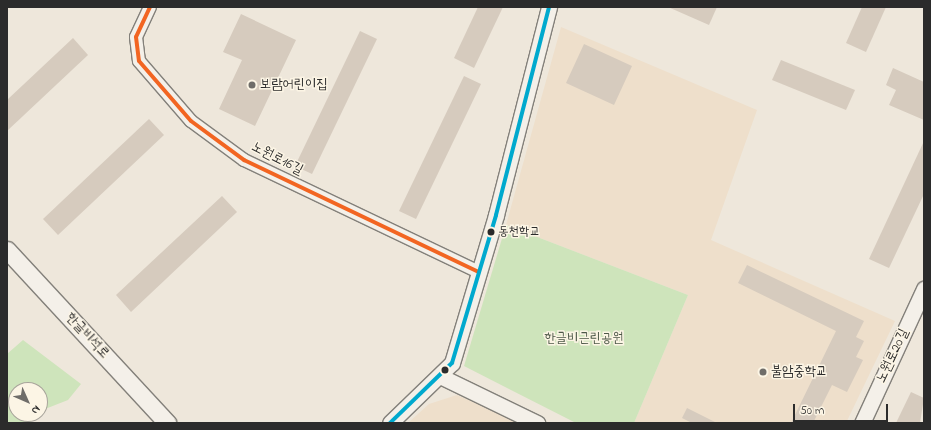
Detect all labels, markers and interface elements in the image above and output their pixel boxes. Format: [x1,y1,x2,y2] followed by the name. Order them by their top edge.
[260,77,328,93] place label: 보람어린이집
[247,80,257,90] marker: 보람어린이집
[248,139,306,179] street label: 노원로16길
[498,224,540,240] place label: 동천학교
[486,227,496,237] marker: 동천학교
[62,310,112,362] street label: 한글비석로
[873,326,913,386] street label: 노원로20길
[545,331,623,347] park label: 한글비근린공원
[771,364,827,380] place label: 불암중학교
[440,365,450,375] unlabelled marker
[758,367,768,377] marker: 불암중학교
[8,382,48,422] north arrow
[795,396,890,422] scale bar
[27,401,44,418] text: N
[800,402,824,420] text: 50 m

